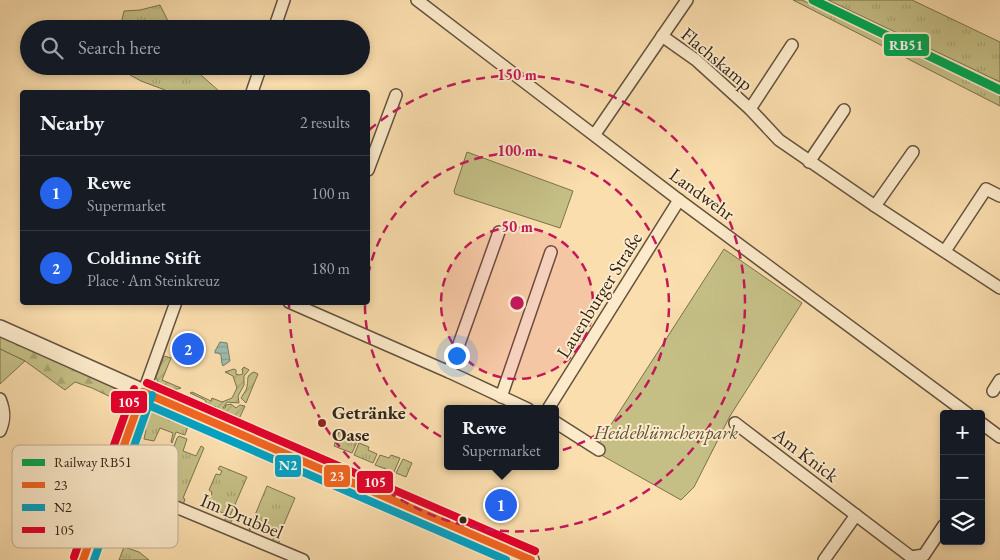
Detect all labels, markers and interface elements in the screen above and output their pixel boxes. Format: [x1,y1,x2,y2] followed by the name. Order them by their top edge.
[20,20,370,75] search box
[676,22,758,97] street label: Flachskamp
[883,33,930,57] line badge: RB51
[38,34,66,62] icon: search
[78,35,160,60] text: Search here
[889,36,923,54] text: RB51
[497,65,537,84] text: 150 m
[40,109,104,136] text: Nearby
[300,112,350,133] text: 2 results
[497,141,537,160] text: 100 m
[665,162,740,226] street label: Landwehr
[87,170,131,195] text: Rewe
[52,183,60,204] text: 1
[311,183,350,204] text: 100 m
[87,195,166,216] text: Supermarket
[501,217,533,236] text: 50 m
[550,227,648,363] street label: Lauenburger Straße
[87,245,201,270] text: Coldinne Stift
[52,258,60,279] text: 2
[311,258,350,279] text: 180 m
[87,270,219,291] text: Place · Am Steinkreuz
[508,294,526,312] centre of rings
[172,330,204,368] pin: 2
[444,343,470,369] your location
[110,390,148,414] line badge: 105
[118,393,140,411] text: 105
[332,400,406,447] place label: Getränke Oase
[444,405,559,470] popup
[940,410,985,545] map controls
[940,410,985,455] button: +
[462,415,506,440] text: Rewe
[316,417,328,429] marker: Getränke Oase
[593,420,738,445] park label: Heideblümchenpark
[767,422,845,489] street label: Am Knick
[462,440,541,461] text: Supermarket
[12,445,178,548] legend
[54,453,132,471] text: Railway RB51
[274,454,302,478] line badge: N2
[940,455,985,500] button: −
[279,456,298,474] text: N2
[323,464,351,488] line badge: 23
[330,467,344,485] text: 23
[356,470,394,494] line badge: 105
[364,473,386,491] text: 105
[54,476,68,494] text: 23
[485,486,517,524] pin: 1
[197,487,287,545] street label: Im Drubbel
[54,498,72,516] text: N2
[940,500,985,545] button: layers
[458,515,468,525] unlabelled marker
[54,521,74,539] text: 105

